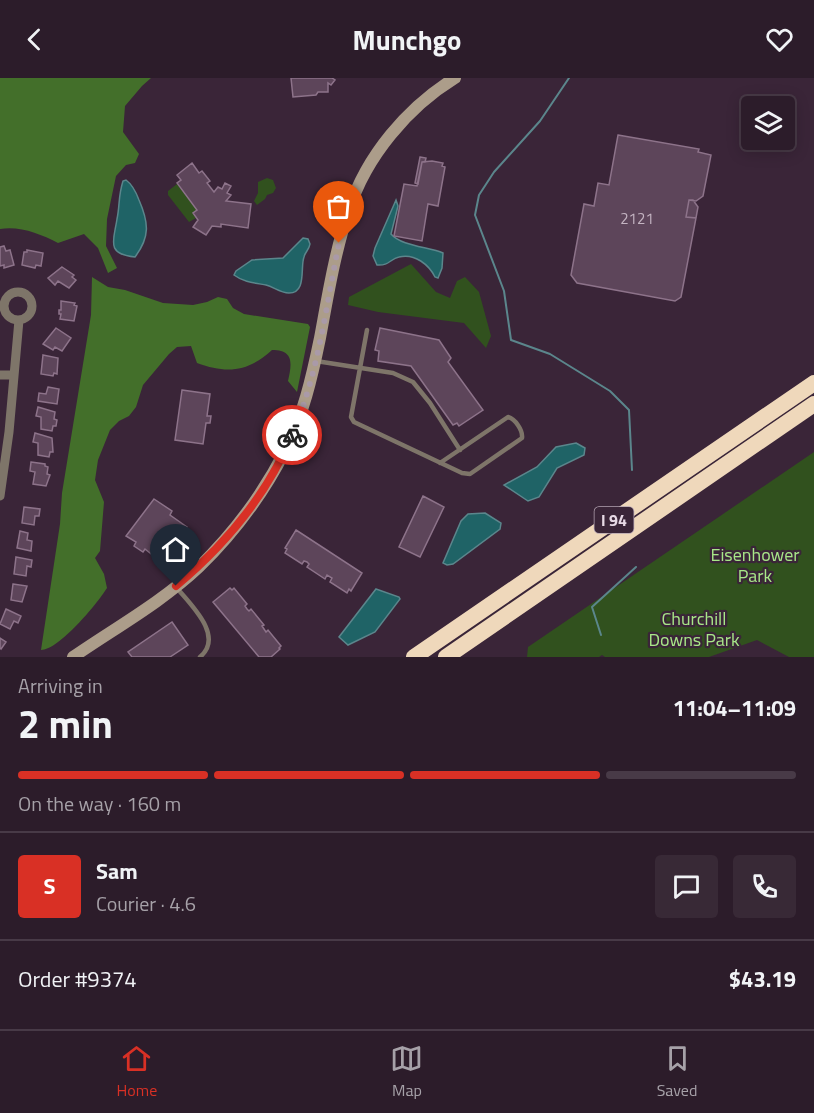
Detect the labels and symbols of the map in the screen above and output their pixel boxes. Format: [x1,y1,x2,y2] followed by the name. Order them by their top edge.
[313,181,364,243] pin
[620,207,654,230] house number: 2121
[262,405,322,465] courier
[594,507,634,533] road number: I 94
[150,524,201,586] pin
[710,541,800,589] park label: Eisenhower Park
[648,605,740,653] park label: Churchill Downs Park

